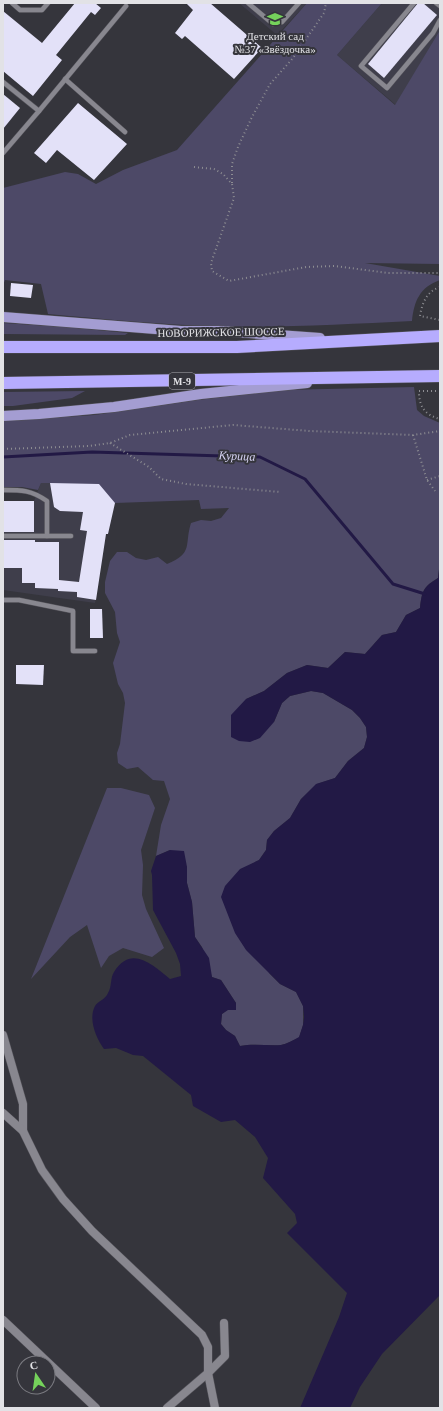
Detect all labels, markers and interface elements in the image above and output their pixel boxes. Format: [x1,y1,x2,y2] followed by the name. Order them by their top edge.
[266,10,284,28] school or university icon: Детский сад №37 «Звёздочка»
[234,30,316,55] place label: Детский сад №37 «Звёздочка»
[157,325,285,339] street label: НОВОРИЖСКОЕ ШОССЕ
[169,373,195,389] road number: М-9
[217,448,256,464] water label: Курица
[16,1355,56,1395] north arrow
[29,1359,39,1372] text: С

